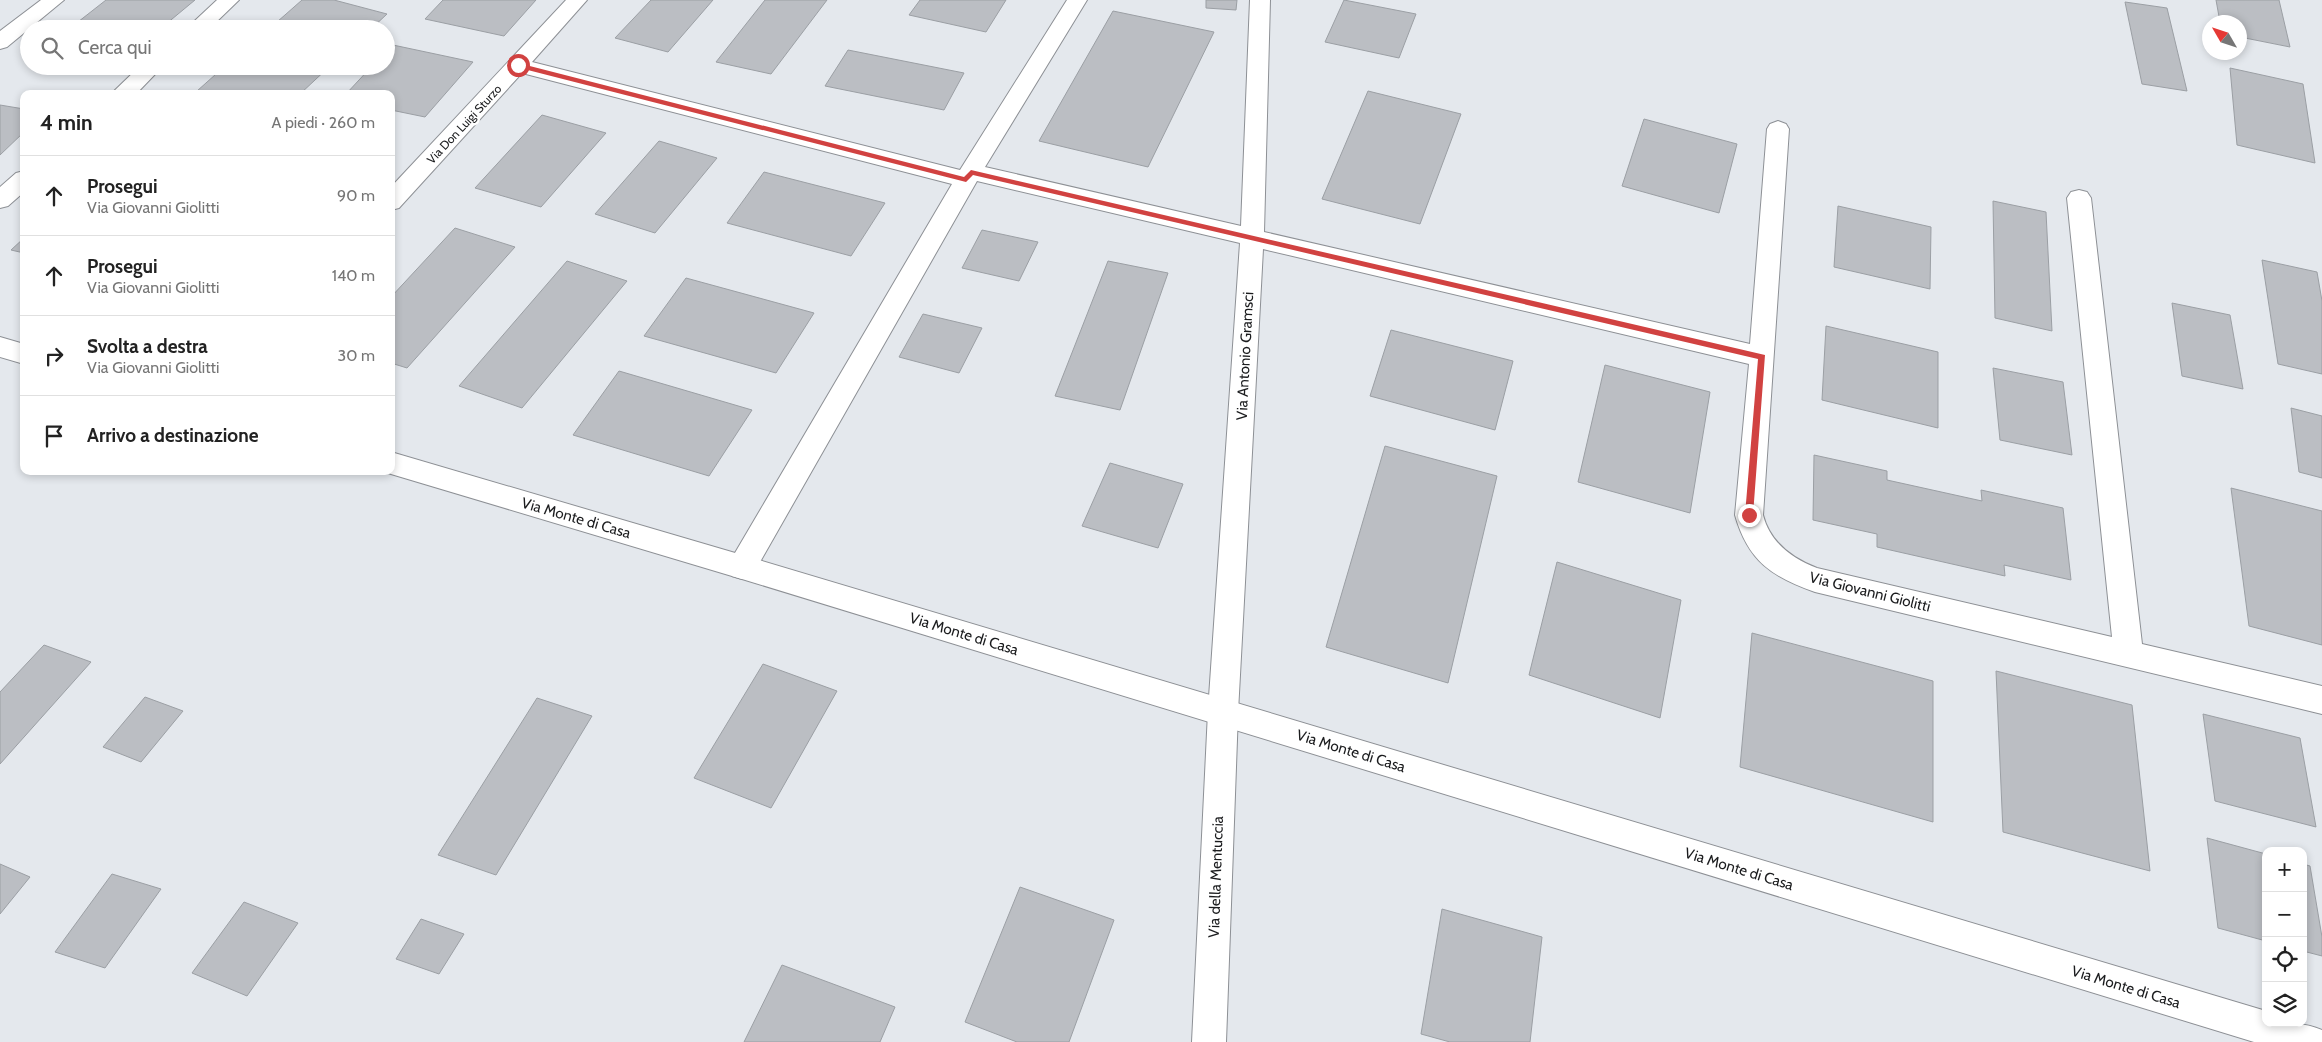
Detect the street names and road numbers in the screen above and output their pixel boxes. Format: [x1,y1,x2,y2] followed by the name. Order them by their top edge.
[423,81,505,167] street label: Via Don Luigi Sturzo
[1233,291,1257,421] street label: Via Antonio Gramsci
[519,494,633,542] street label: Via Monte di Casa
[1808,568,1932,616] street label: Via Giovanni Giolitti
[907,609,1021,659] street label: Via Monte di Casa
[1294,726,1408,776] street label: Via Monte di Casa
[1205,815,1227,938] street label: Via della Mentuccia
[1682,844,1796,894] street label: Via Monte di Casa
[2069,962,2183,1012] street label: Via Monte di Casa

